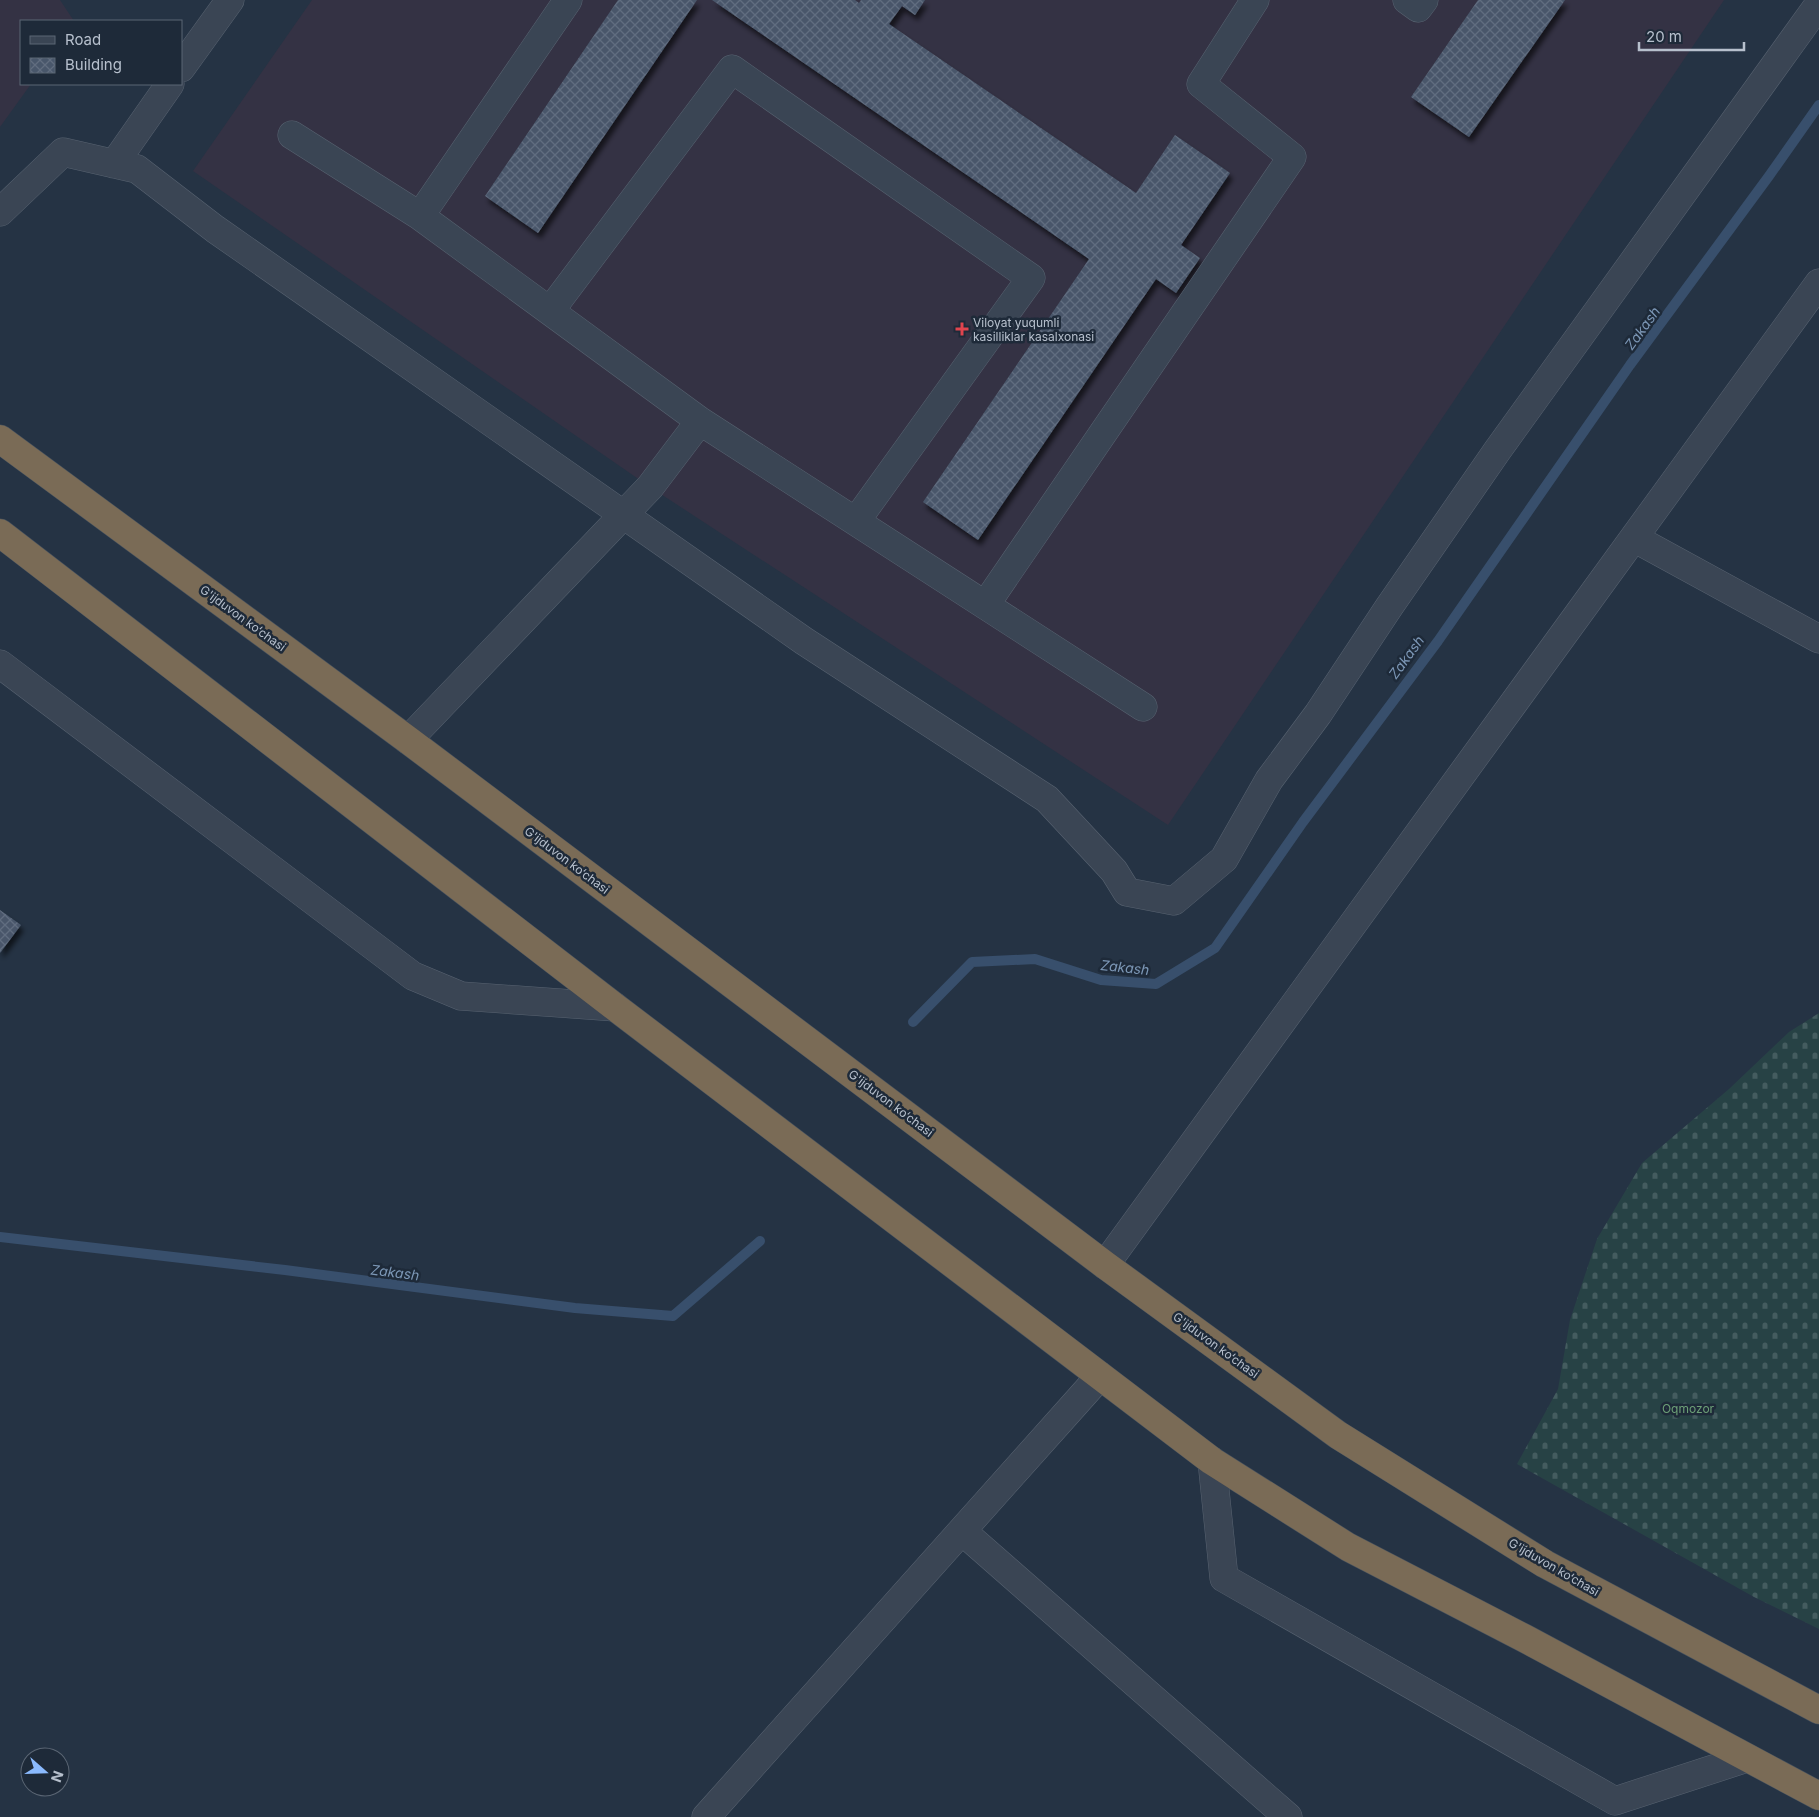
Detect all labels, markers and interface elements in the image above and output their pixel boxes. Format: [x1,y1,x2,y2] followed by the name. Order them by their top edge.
[20,20,182,85] legend
[1639,20,1744,52] scale bar
[1646,27,1682,46] text: 20 m
[65,30,101,49] text: Road
[65,55,122,74] text: Building
[1621,303,1663,353] water label: Zakash
[973,315,1094,344] place label: Viloyat yuqumli kasilliklar kasalxonasi
[955,322,969,336] marker: Viloyat yuqumli kasilliklar kasalxonasi
[197,582,289,654] street label: G'ijduvon ko‘chasi
[1385,632,1427,682] water label: Zakash
[522,823,612,897] street label: G'ijduvon ko‘chasi
[1100,956,1150,978] water label: Zakash
[846,1066,936,1140] street label: G'ijduvon ko‘chasi
[370,1261,420,1283] water label: Zakash
[1170,1309,1262,1381] street label: G'ijduvon ko‘chasi
[1662,1401,1715,1416] park label: Oqmozor
[1506,1535,1602,1599] street label: G'ijduvon ko‘chasi
[20,1747,70,1797] north arrow
[48,1769,67,1785] text: N

